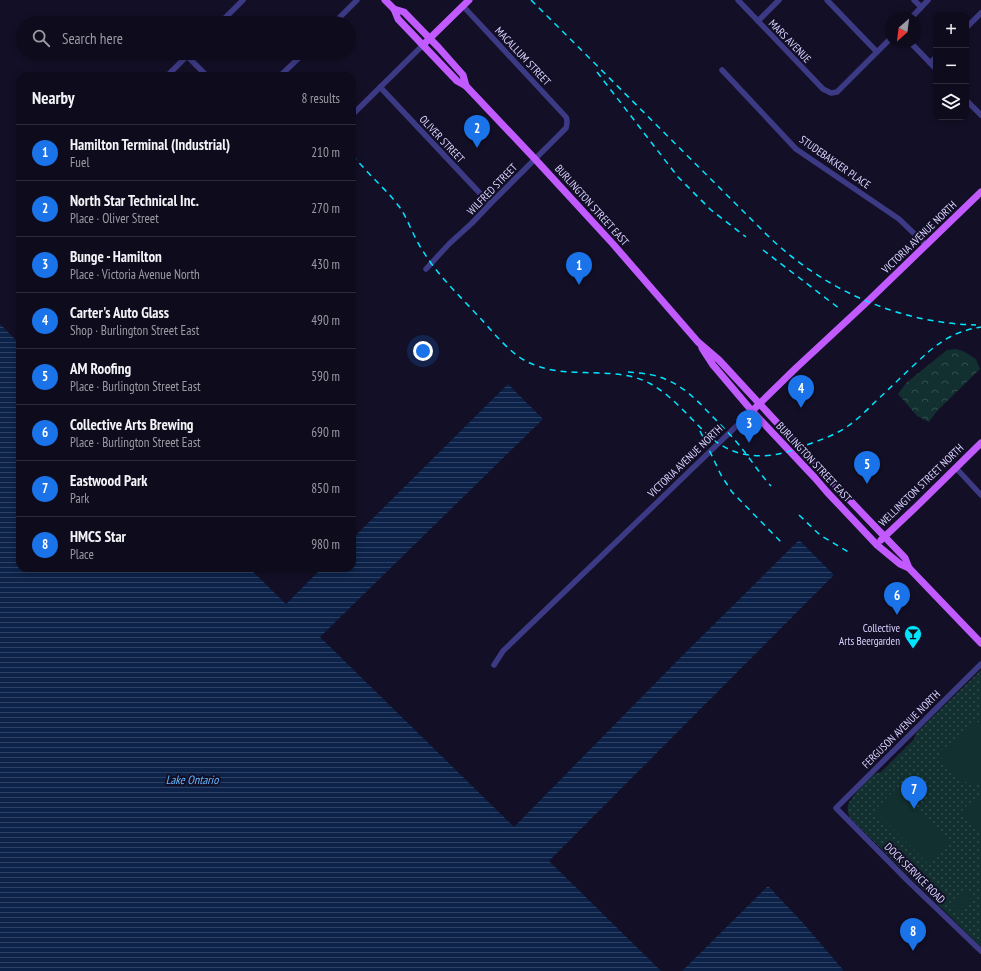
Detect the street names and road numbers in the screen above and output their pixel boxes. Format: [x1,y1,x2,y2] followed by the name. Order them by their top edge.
[766,16,814,66] street label: MARS AVENUE
[492,24,554,88] street label: MACALLUM STREET
[416,112,468,166] street label: OLIVER STREET
[797,132,874,192] street label: STUDEBAKKER PLACE
[464,160,520,218] street label: WILFRED STREET
[552,162,632,248] street label: BURLINGTON STREET EAST
[878,198,959,277] street label: VICTORIA AVENUE NORTH
[773,419,855,505] street label: BURLINGTON STREET EAST
[644,422,725,501] street label: VICTORIA AVENUE NORTH
[876,441,966,529] street label: WELLINGTON STREET NORTH
[859,687,943,771] street label: FERGUSON AVENUE NORTH
[882,840,948,906] street label: DOCK SERVICE ROAD

